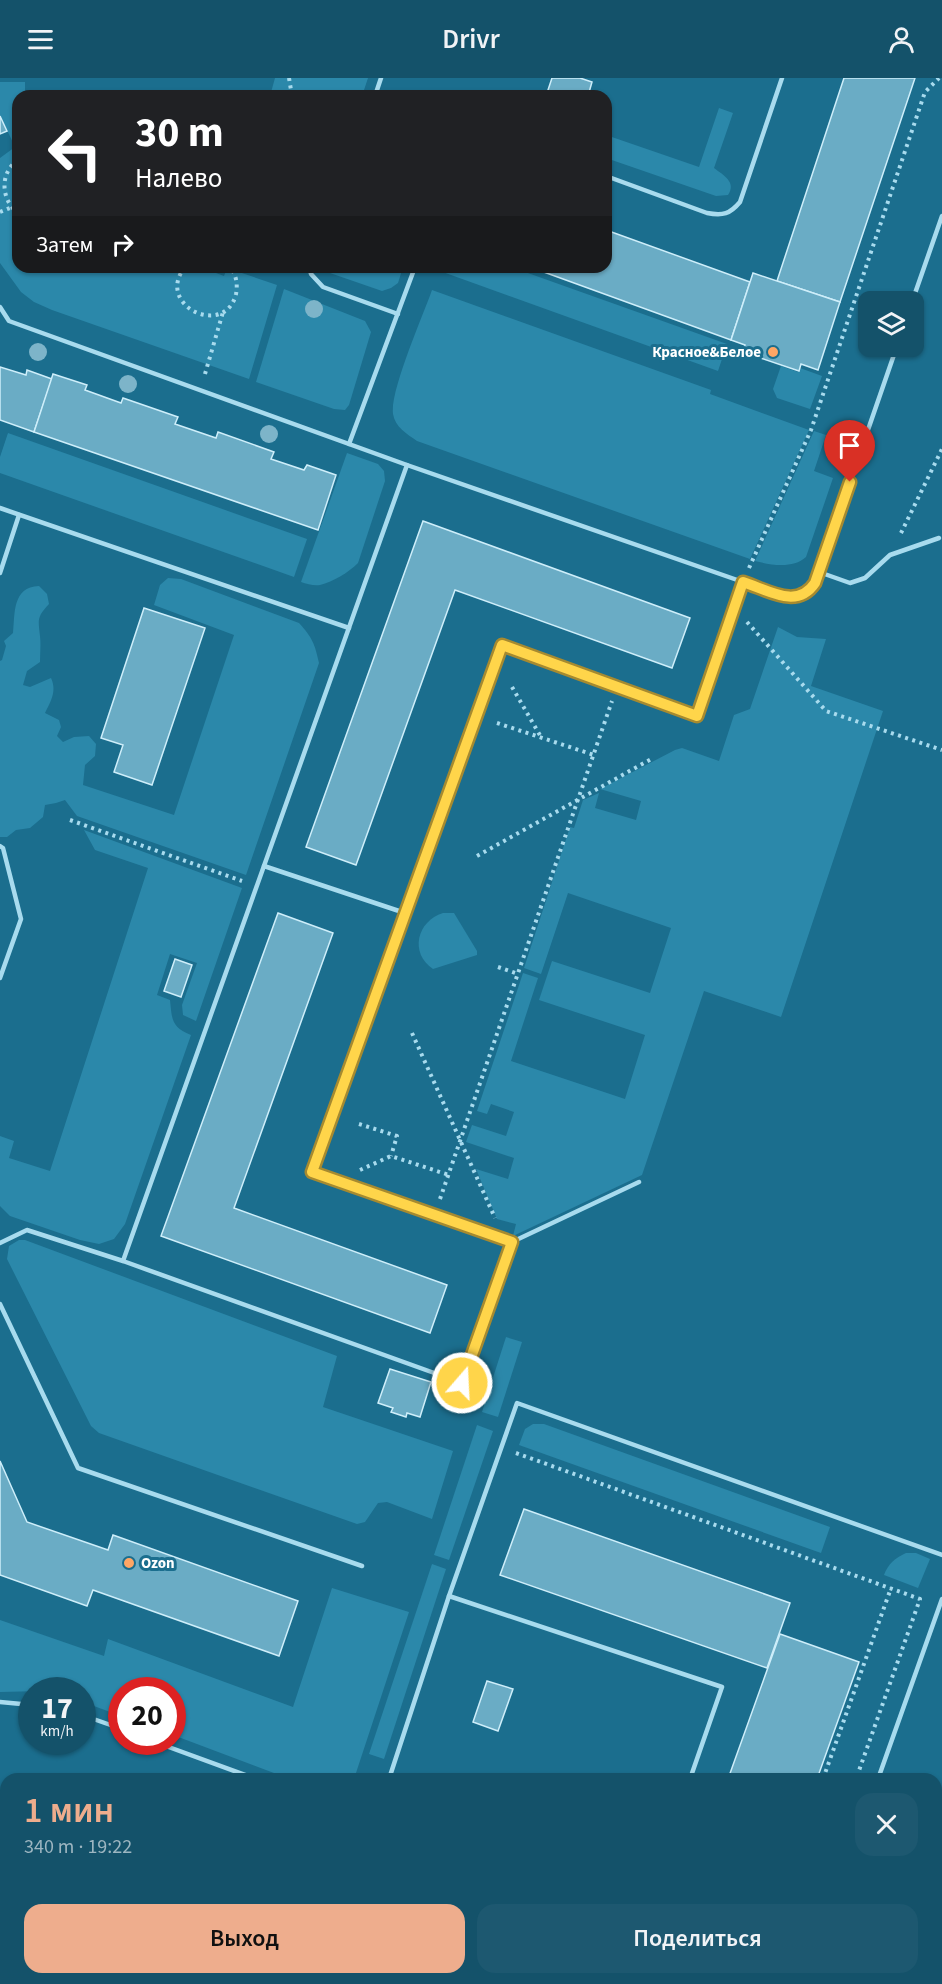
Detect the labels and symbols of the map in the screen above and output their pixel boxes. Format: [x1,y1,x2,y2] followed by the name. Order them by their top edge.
[652,342,761,363] place label: Красное&Белое
[766,345,780,359] marker: Красное&Белое
[824,420,875,482] pin
[430,1351,494,1415] position arrow
[141,1553,175,1574] place label: Ozon
[122,1556,136,1570] marker: Ozon
[108,1677,186,1755] speed limit sign: 20

